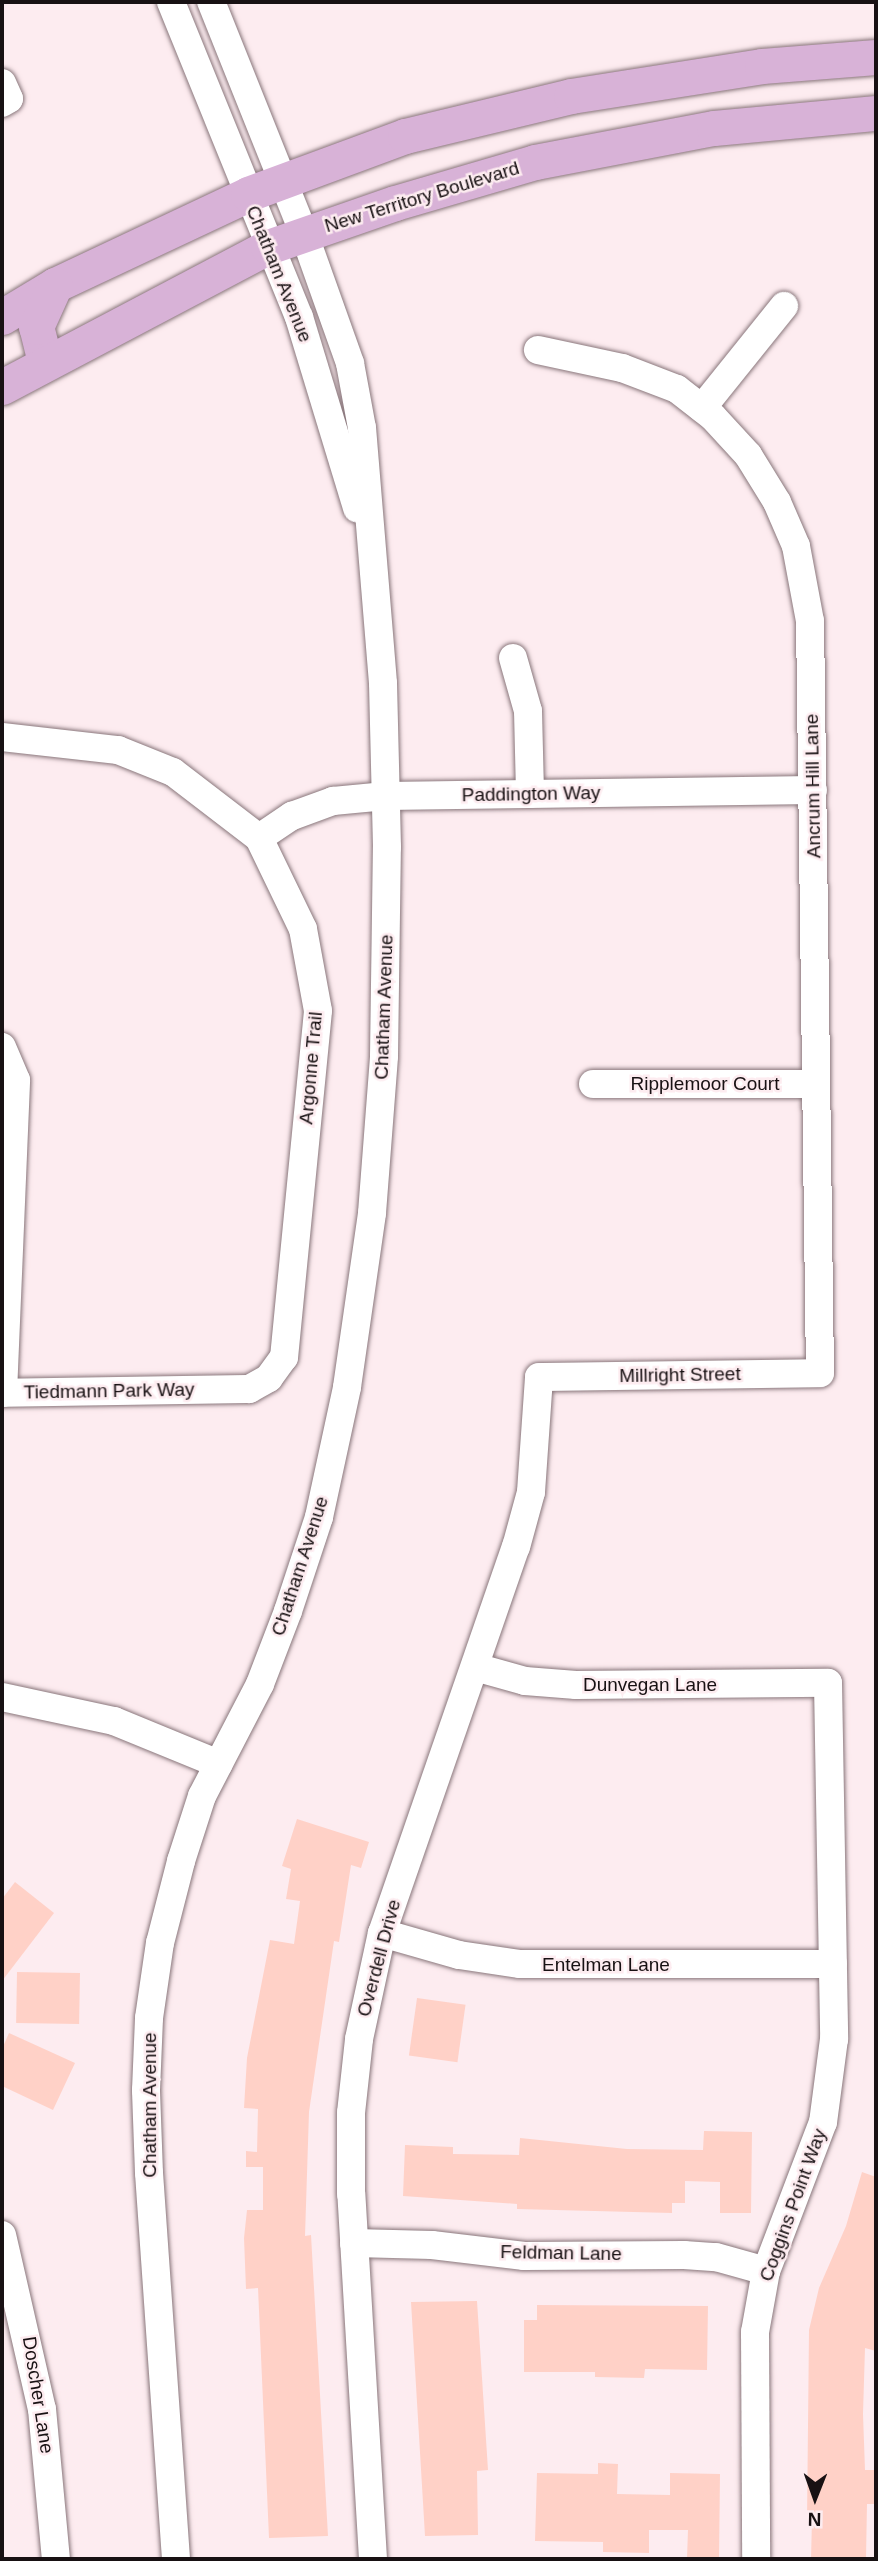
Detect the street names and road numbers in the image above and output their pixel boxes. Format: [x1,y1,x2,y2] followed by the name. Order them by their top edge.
[322,156,522,238] street label: New Territory Boulevard
[241,202,317,346] street label: Chatham Avenue
[800,713,826,859] street label: Ancrum Hill Lane
[461,781,601,807] street label: Paddington Way
[370,933,398,1081] street label: Chatham Avenue
[295,1011,327,1125] street label: Argonne Trail
[631,1073,779,1095] street label: Ripplemoor Court
[619,1363,741,1387] street label: Millright Street
[23,1378,195,1404] street label: Tiedmann Park Way
[267,1493,333,1639] street label: Chatham Avenue
[583,1674,717,1696] street label: Dunvegan Lane
[352,1897,406,2019] street label: Overdell Drive
[542,1954,670,1976] street label: Entelman Lane
[139,2032,161,2178] street label: Chatham Avenue
[755,2126,831,2284] street label: Coggins Point Way
[500,2241,622,2265] street label: Feldman Lane
[17,2335,59,2455] street label: Doscher Lane

